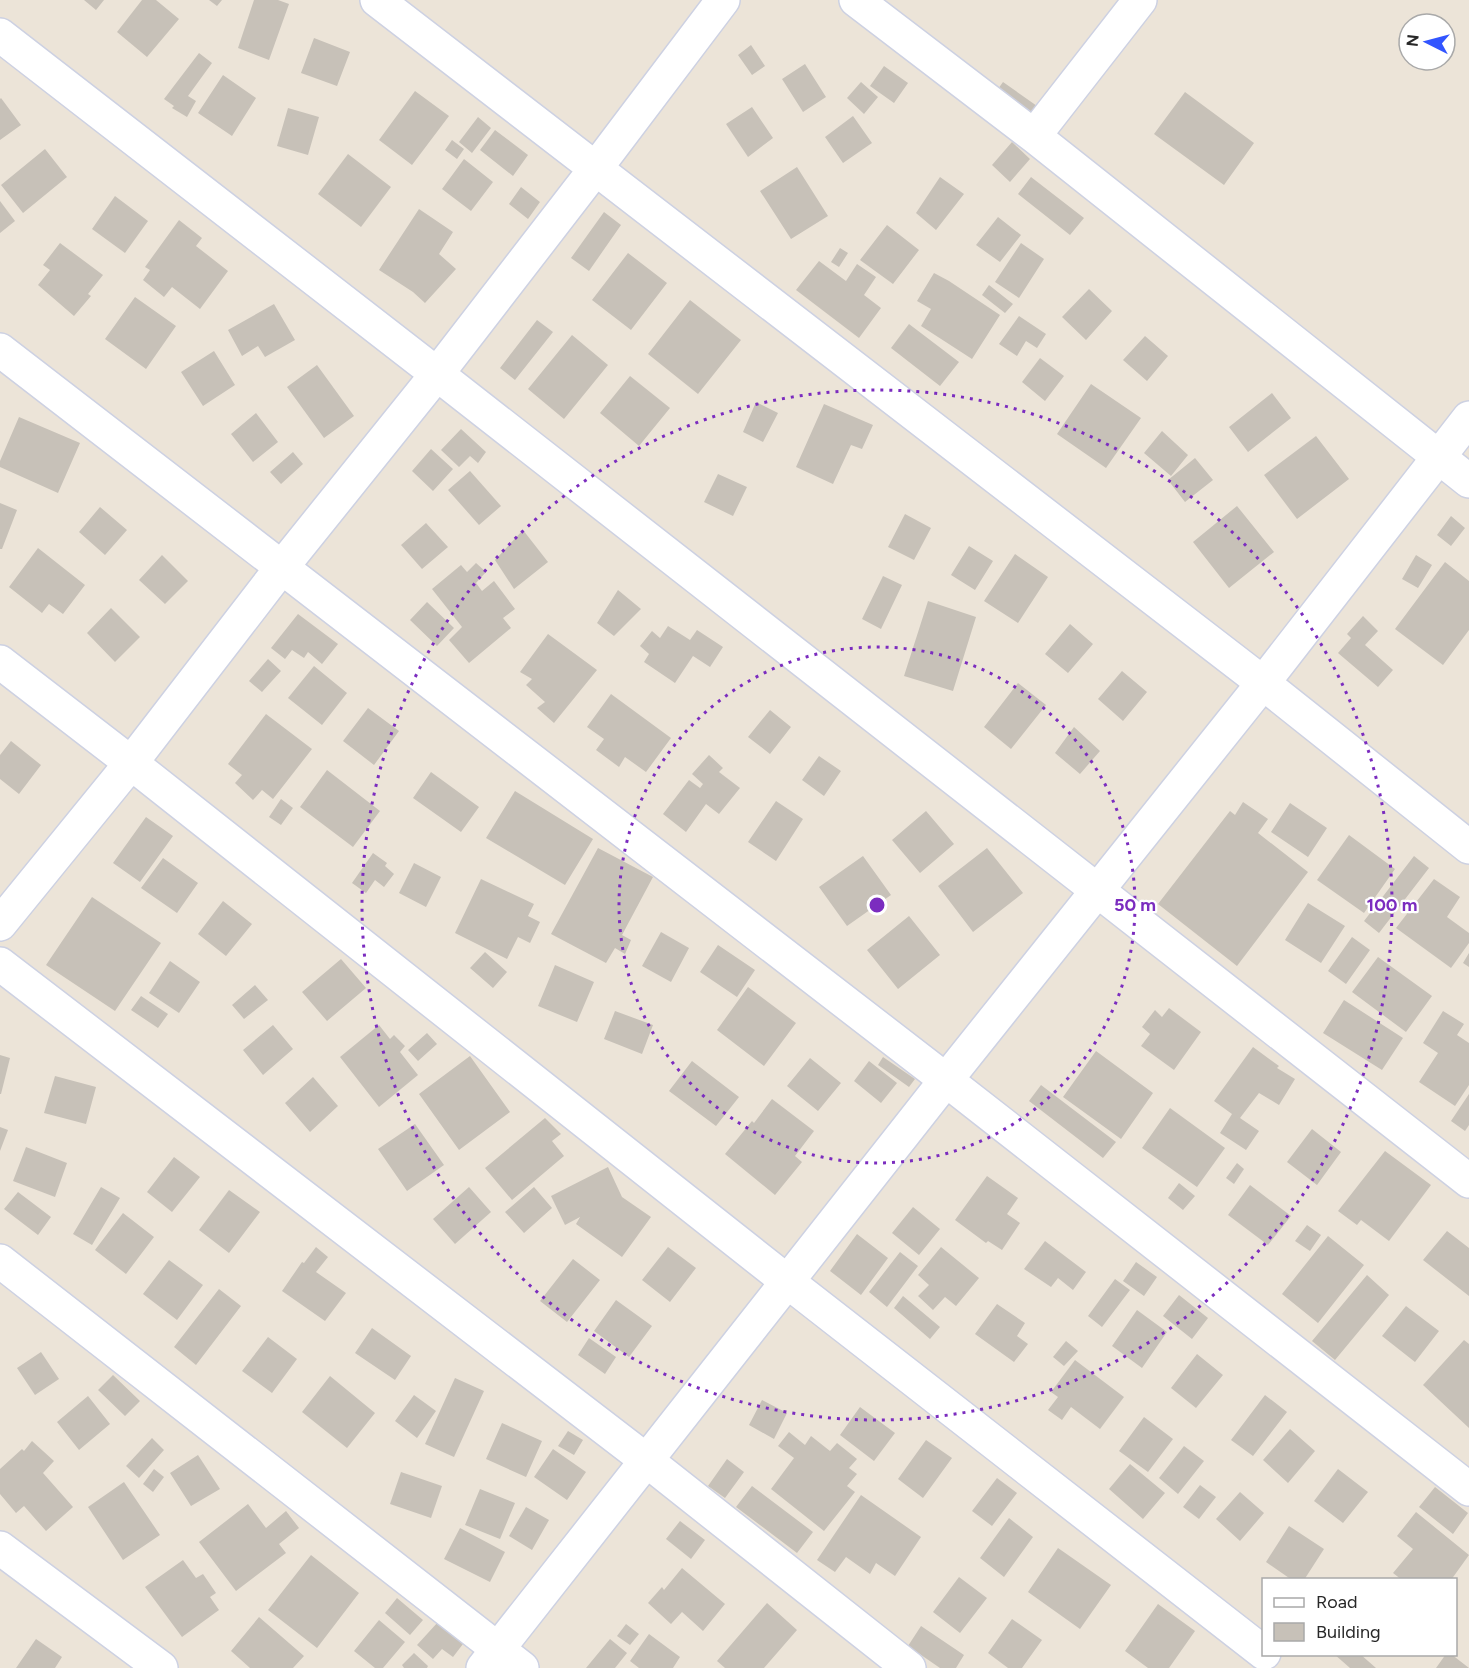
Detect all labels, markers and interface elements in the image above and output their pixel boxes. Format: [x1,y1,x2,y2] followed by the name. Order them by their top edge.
[1397,12,1457,72] north arrow
[1402,33,1423,48] text: N
[1114,894,1156,916] text: 50 m
[1367,894,1417,916] text: 100 m
[867,895,887,915] centre of rings
[1262,1578,1457,1656] legend
[1316,1591,1357,1613] text: Road
[1316,1621,1381,1643] text: Building

